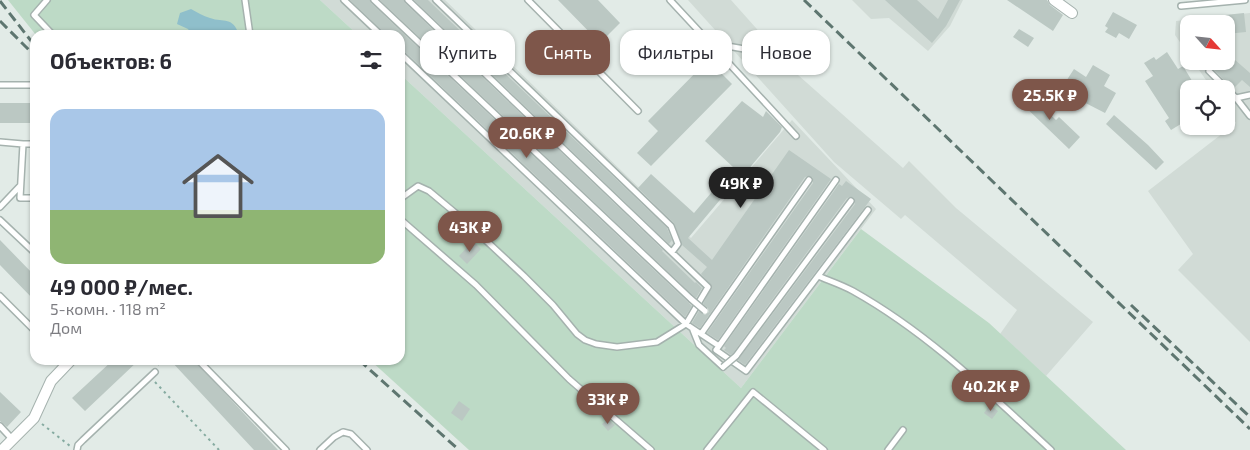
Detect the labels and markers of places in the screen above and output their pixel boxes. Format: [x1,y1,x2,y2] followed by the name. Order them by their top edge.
[1004,78,1096,121] pin: 25.5K ₽
[481,116,573,159] pin: 20.6K ₽
[706,166,776,209] pin: 49K ₽
[435,210,505,253] pin: 43K ₽
[945,370,1037,412] pin: 40.2K ₽
[573,382,643,425] pin: 33K ₽

